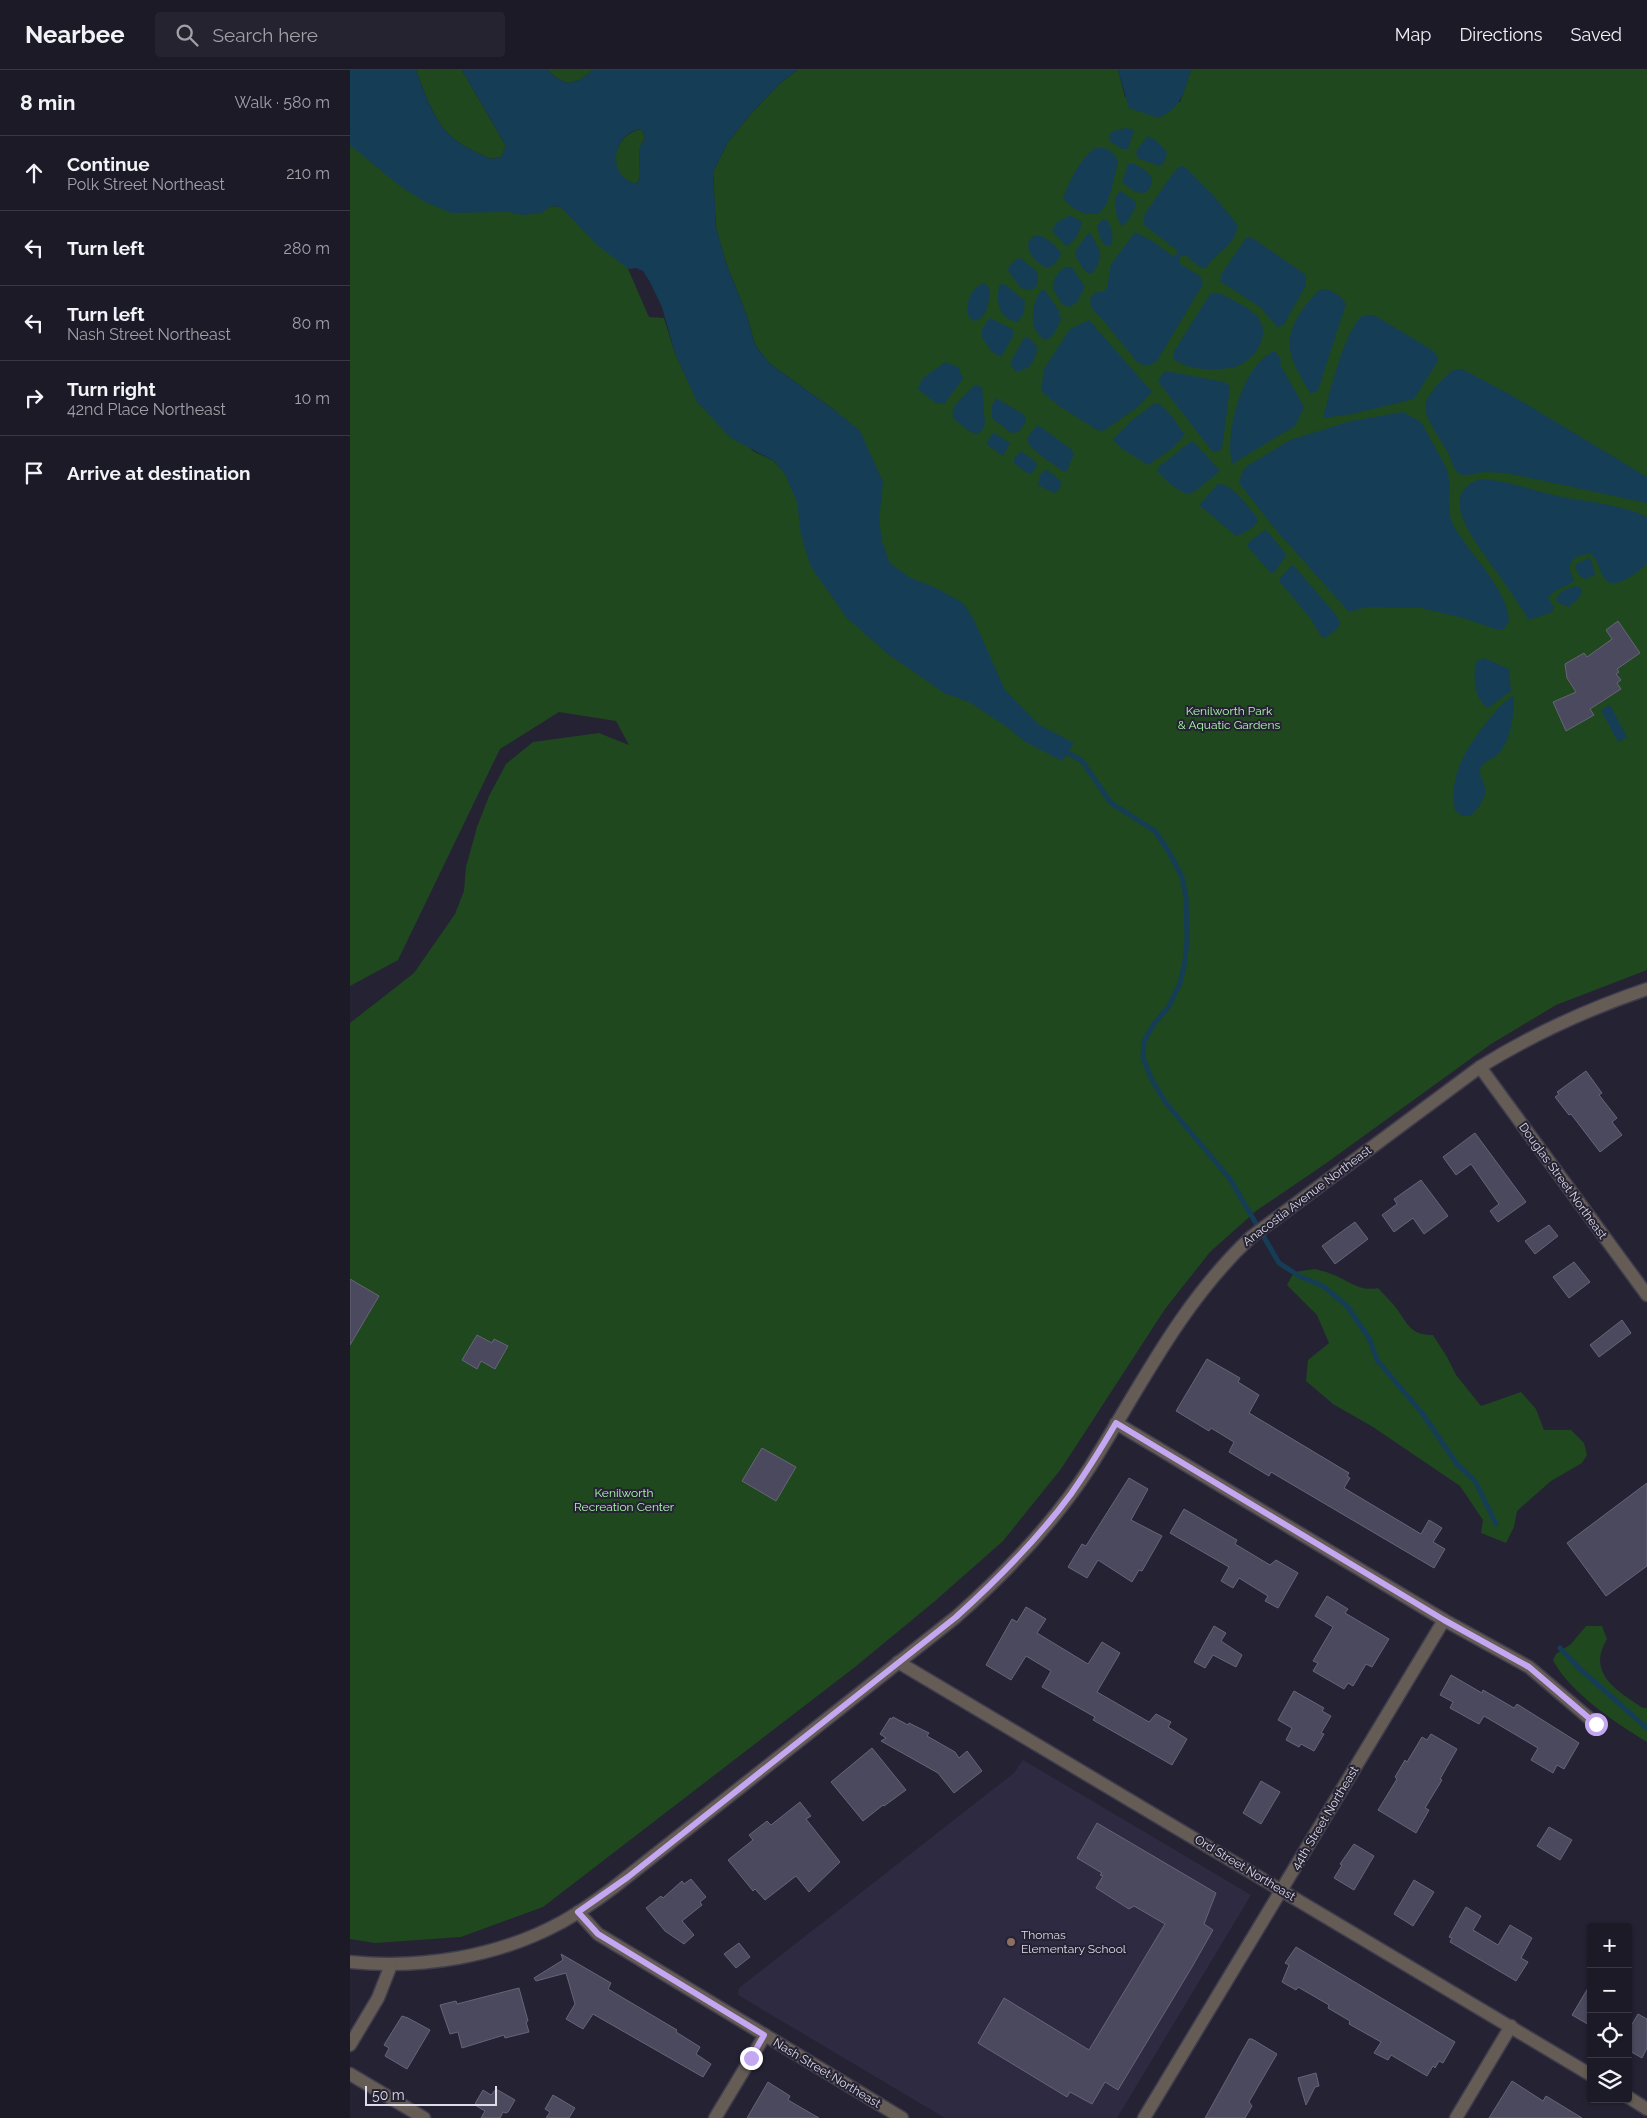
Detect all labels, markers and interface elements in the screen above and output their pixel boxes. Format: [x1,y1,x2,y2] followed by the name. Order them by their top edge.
[155,12,505,57] search box
[25,20,125,49] text: Nearbee
[173,21,201,49] icon: search
[213,24,318,46] text: Search here
[1395,24,1431,45] text: Map
[1459,24,1543,45] text: Directions
[1571,24,1622,45] text: Saved
[20,90,75,115] text: 8 min
[235,93,330,112] text: Walk · 580 m
[67,153,150,175] text: Continue
[20,159,48,187] icon: ahead
[286,164,330,183] text: 210 m
[67,175,225,194] text: Polk Street Northeast
[20,234,48,262] icon: left
[67,237,144,259] text: Turn left
[284,239,330,258] text: 280 m
[67,303,144,325] text: Turn left
[20,309,48,337] icon: left
[292,314,330,333] text: 80 m
[67,325,231,344] text: Nash Street Northeast
[67,378,156,400] text: Turn right
[20,384,48,412] icon: right
[295,389,330,408] text: 10 m
[67,400,226,419] text: 42nd Place Northeast
[20,459,48,487] icon: arrive
[67,462,251,484] text: Arrive at destination
[1178,704,1280,732] park label: Kenilworth Park & Aquatic Gardens
[1516,1120,1610,1242] street label: Douglas Street Northeast
[1240,1143,1374,1249] street label: Anacostia Avenue Northeast
[574,1486,675,1514] park label: Kenilworth Recreation Center
[1585,1713,1608,1736] route start
[1288,1764,1362,1872] street label: 44th Street Northeast
[1192,1832,1298,1904] street label: Ord Street Northeast
[1587,1923,1632,2103] map controls
[1587,1923,1632,1968] button: +
[1021,1928,1127,1956] place label: Thomas Elementary School
[1005,1936,1017,1948] marker: Thomas Elementary School
[1587,1968,1632,2013] button: −
[1587,2013,1632,2058] button: locate
[771,2035,883,2111] street label: Nash Street Northeast
[740,2047,763,2070] route end
[1587,2058,1632,2103] button: layers
[365,2083,498,2106] scale bar
[372,2087,405,2103] text: 50 m

